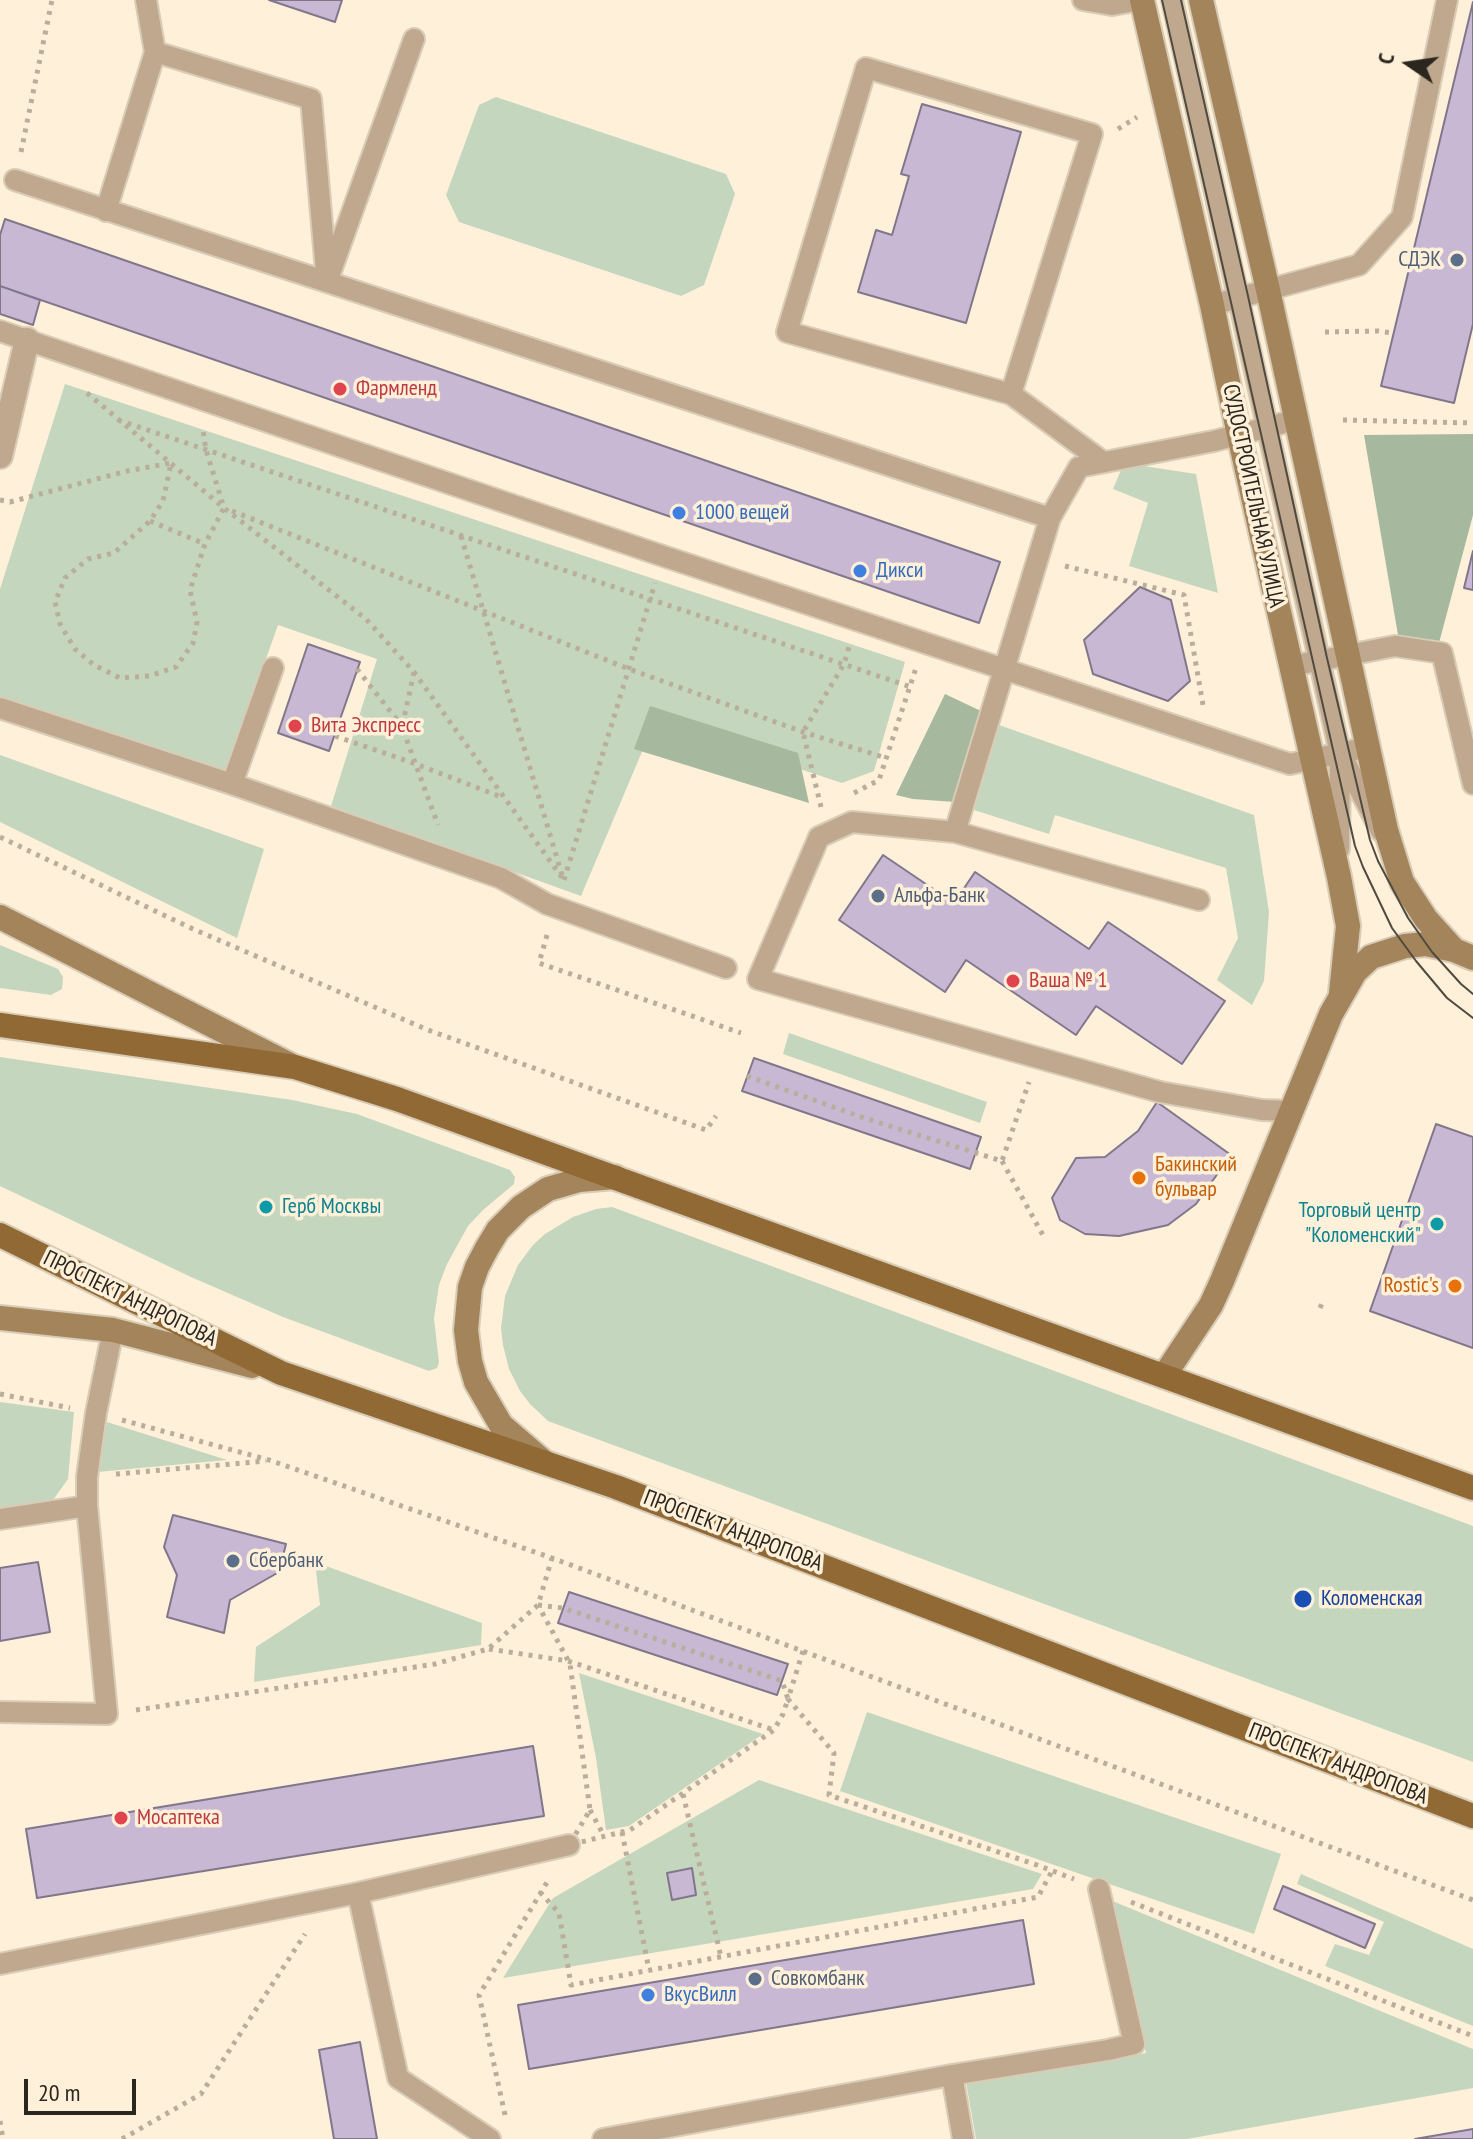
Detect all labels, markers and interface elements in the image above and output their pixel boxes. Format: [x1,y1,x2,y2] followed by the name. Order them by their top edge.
[1369,24,1449,104] north arrow
[1371,51,1400,67] text: С
[1398,247,1441,273] place label: СДЭК
[1448,251,1466,269] marker: СДЭК
[356,376,437,402] place label: Фармленд
[331,380,349,398] marker: Фармленд
[1216,382,1290,610] street label: СУДОСТРОИТЕЛЬНАЯ УЛИЦА
[695,500,789,526] place label: 1000 вещей
[670,504,688,522] marker: 1000 вещей
[876,558,923,584] place label: Дикси
[851,562,869,580] marker: Дикси
[311,713,421,739] place label: Вита Экспресс
[286,717,304,735] marker: Вита Экспресс
[894,883,985,909] place label: Альфа-Банк
[869,887,887,905] marker: Альфа-Банк
[1029,968,1107,994] place label: Ваша № 1
[1004,972,1022,990] marker: Ваша № 1
[1155,1152,1237,1204] place label: Бакинский бульвар
[1130,1169,1148,1187] marker: Бакинский бульвар
[282,1194,381,1220] place label: Герб Москвы
[257,1198,275,1216] marker: Герб Москвы
[1299,1198,1421,1250] place label: Торговый центр "Коломенский"
[1428,1215,1446,1233] marker: Торговый центр "Коломенский"
[39,1246,221,1352] street label: ПРОСПЕКТ АНДРОПОВА
[1384,1273,1439,1299] place label: Rostic's
[1446,1277,1464,1295] marker: Rostic's
[640,1485,826,1577] street label: ПРОСПЕКТ АНДРОПОВА
[249,1548,324,1574] place label: Сбербанк
[224,1552,242,1570] marker: Сбербанк
[1321,1586,1423,1612] place label: Коломенская
[1292,1588,1314,1610] marker: Коломенская
[1245,1718,1431,1810] street label: ПРОСПЕКТ АНДРОПОВА
[137,1805,220,1831] place label: Мосаптека
[112,1809,130,1827] marker: Мосаптека
[771,1966,865,1992] place label: Совкомбанк
[746,1970,764,1988] marker: Совкомбанк
[664,1982,737,2008] place label: ВкусВилл
[639,1986,657,2004] marker: ВкусВилл
[28,2063,140,2113] scale bar
[38,2077,80,2108] text: 20 m

